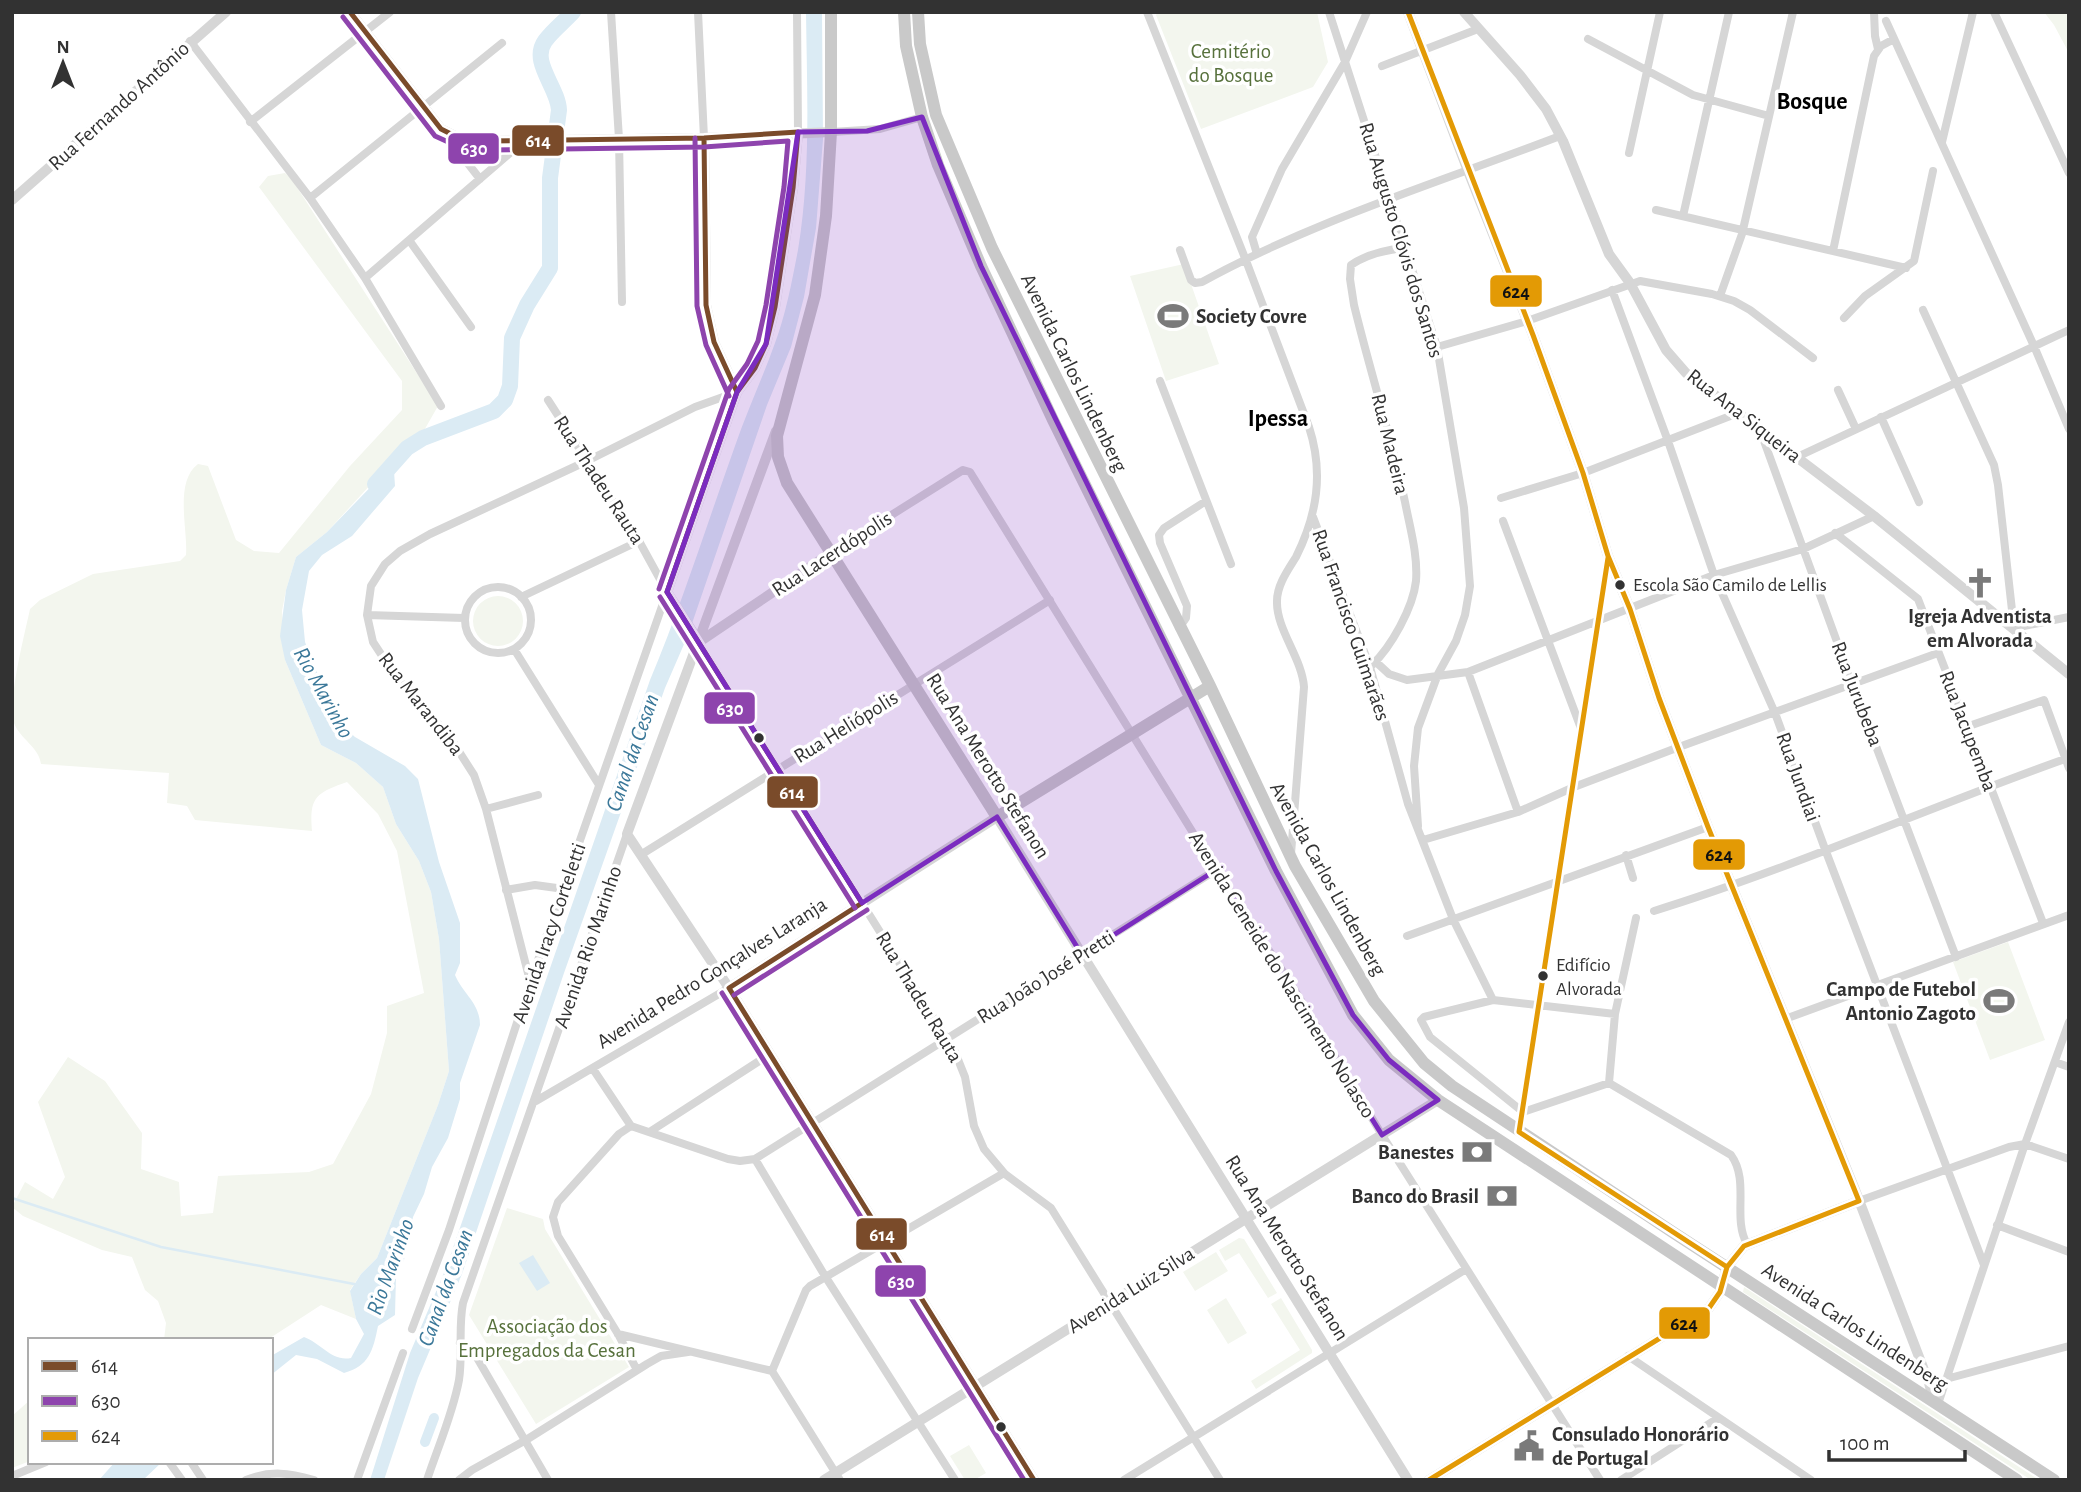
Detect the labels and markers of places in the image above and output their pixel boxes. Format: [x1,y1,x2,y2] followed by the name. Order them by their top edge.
[1156,299,1190,333] sports icon: Society Covre
[1196,306,1307,327] place label: Society Covre
[1963,566,1997,600] church icon: Igreja Adventista em Alvorada
[1633,576,1827,595] place label: Escola São Camilo de Lellis
[1613,578,1627,592] marker: Escola São Camilo de Lellis
[1908,606,2052,651] place label: Igreja Adventista em Alvorada
[752,731,766,745] unlabelled marker
[1556,956,1622,999] place label: Edifício Alvorada
[1536,969,1550,983] marker: Edifício Alvorada
[1826,979,1976,1024] place label: Campo de Futebol Antonio Zagoto
[1982,984,2016,1018] sports icon: Campo de Futebol Antonio Zagoto
[1460,1135,1494,1169] bank icon: Banestes
[1378,1142,1454,1163] place label: Banestes
[1485,1179,1519,1213] bank icon: Banco do Brasil
[1351,1186,1479,1207] place label: Banco do Brasil
[994,1420,1008,1434] unlabelled marker
[1552,1424,1729,1469] place label: Consulado Honorário de Portugal
[1512,1429,1546,1463] public building icon: Consulado Honorário de Portugal

